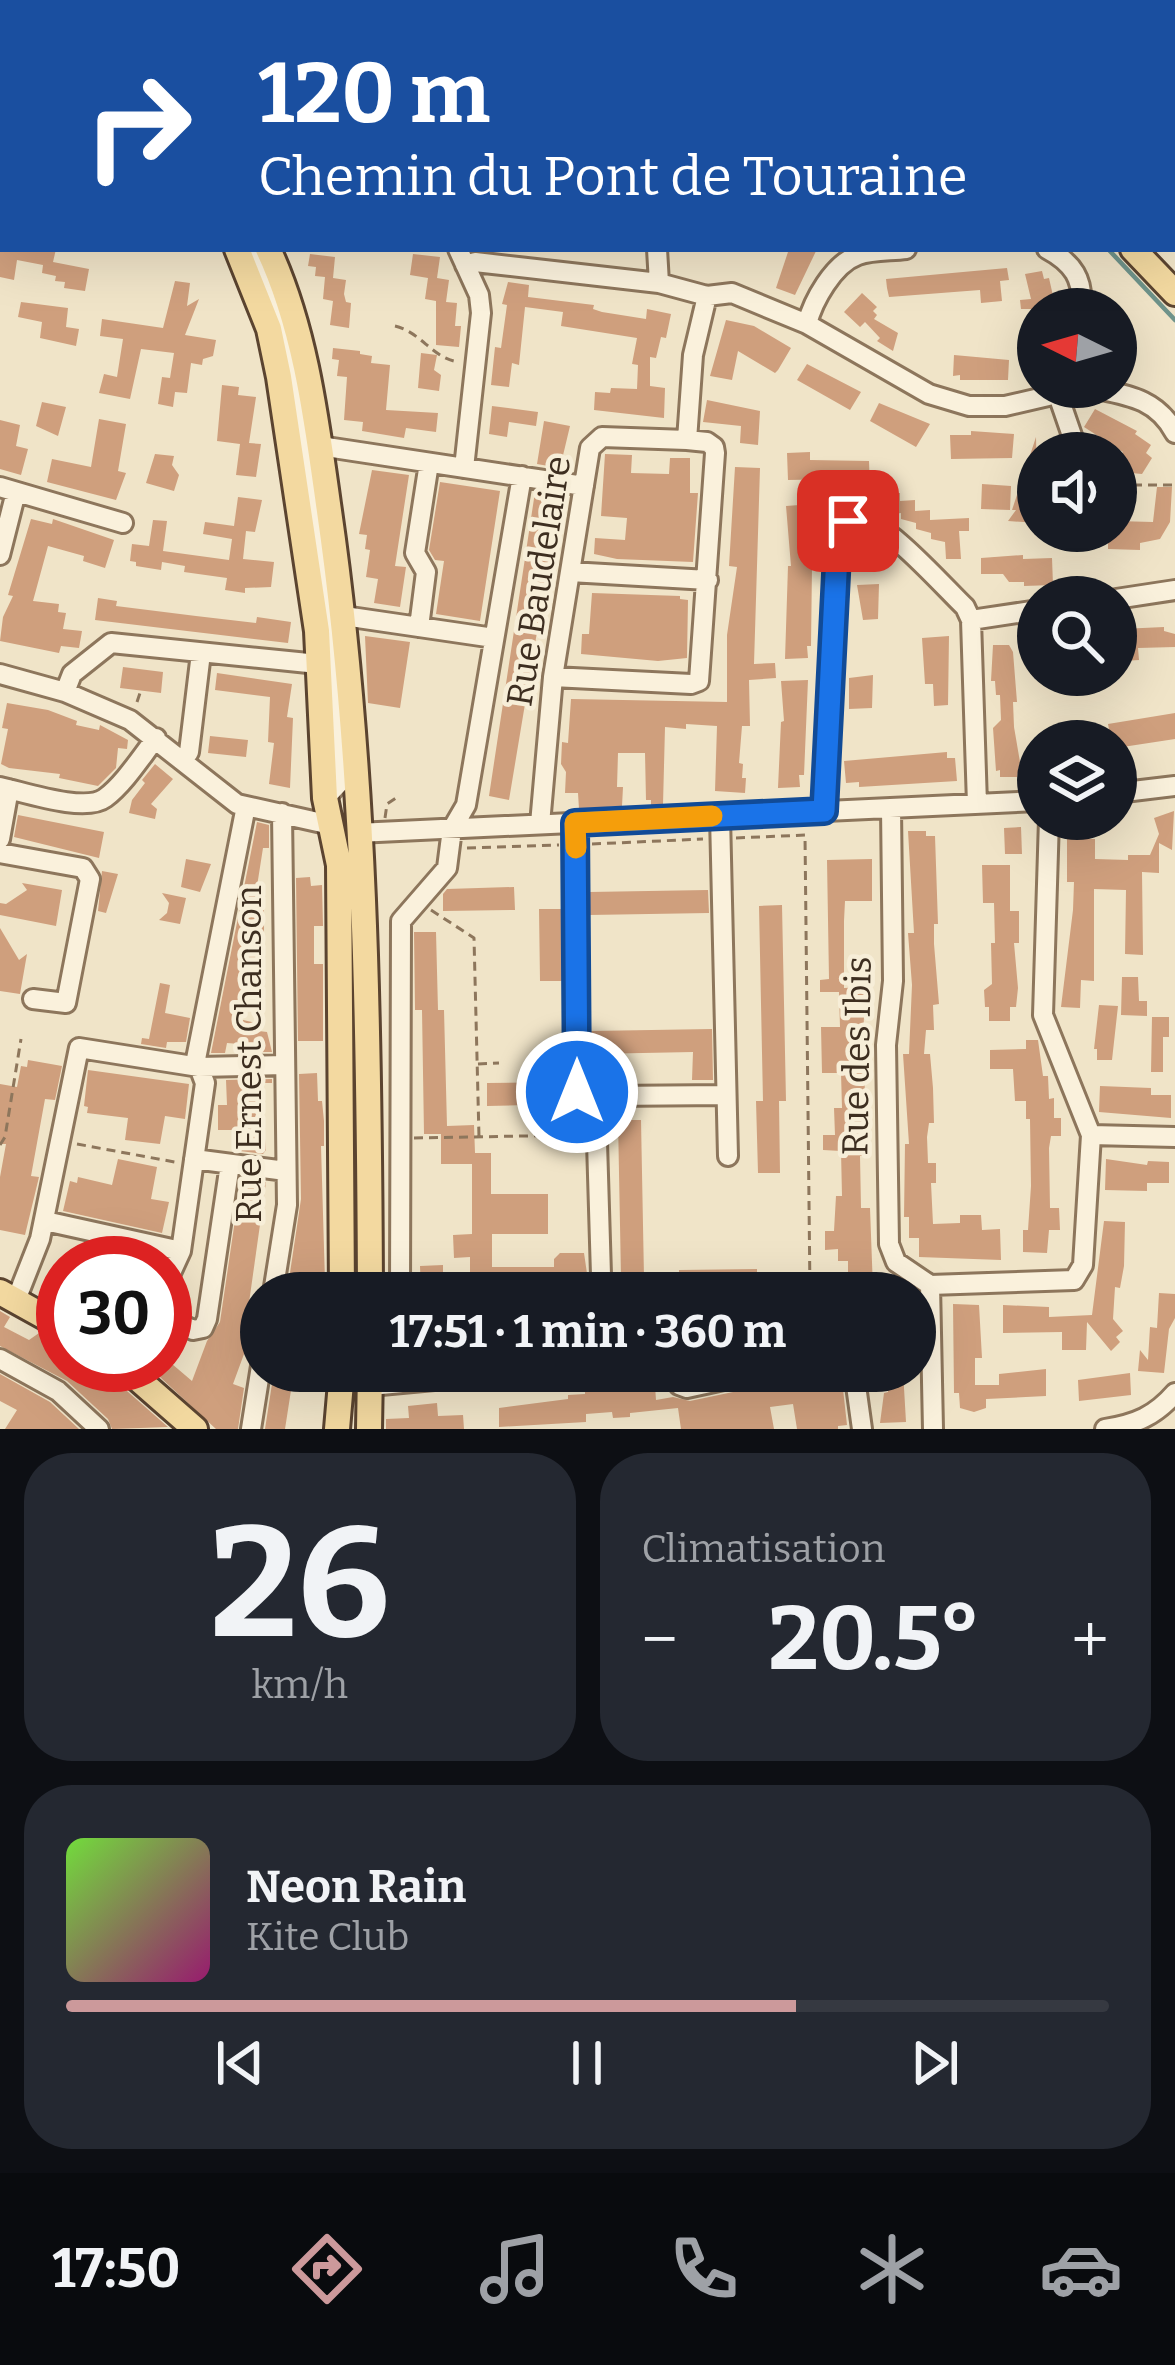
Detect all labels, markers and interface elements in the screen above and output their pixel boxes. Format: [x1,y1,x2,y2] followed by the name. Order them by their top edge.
[258,43,490,144] text: 120 m
[60,48,216,204] icon: right
[258,145,967,209] text: Chemin du Pont de Touraine
[1017,288,1137,408] north arrow
[1017,288,1137,840] map controls
[1017,432,1137,552] button: sound
[497,453,581,709] street label: Rue Baudelaire
[797,470,899,572] pin
[815,488,881,554] icon: arrive
[1017,576,1137,696] button: search
[1017,720,1137,840] button: layers
[227,885,271,1223] street label: Rue Ernest Chanson
[833,956,881,1156] street label: Rue des Ibis
[514,1029,640,1155] position arrow
[36,1236,192,1392] speed limit sign: 30
[390,1305,786,1359] text: 17:51 · 1 min · 360 m
[210,1490,390,1677] text: 26
[642,1526,885,1572] text: Climatisation
[768,1585,981,1693] text: 20.5°
[642,1600,678,1679] text: −
[1071,1600,1109,1679] text: +
[251,1662,348,1708] text: km/h
[246,1860,466,1914] text: Neon Rain
[246,1914,409,1960] text: Kite Club
[207,2030,273,2096] icon: previous
[554,2030,620,2096] icon: pause
[902,2030,968,2096] icon: next
[285,2227,369,2311] icon: directions
[473,2227,557,2311] icon: music
[662,2227,746,2311] icon: phone
[850,2227,934,2311] icon: climate
[1039,2227,1123,2311] icon: car
[52,2237,180,2301] text: 17:50

